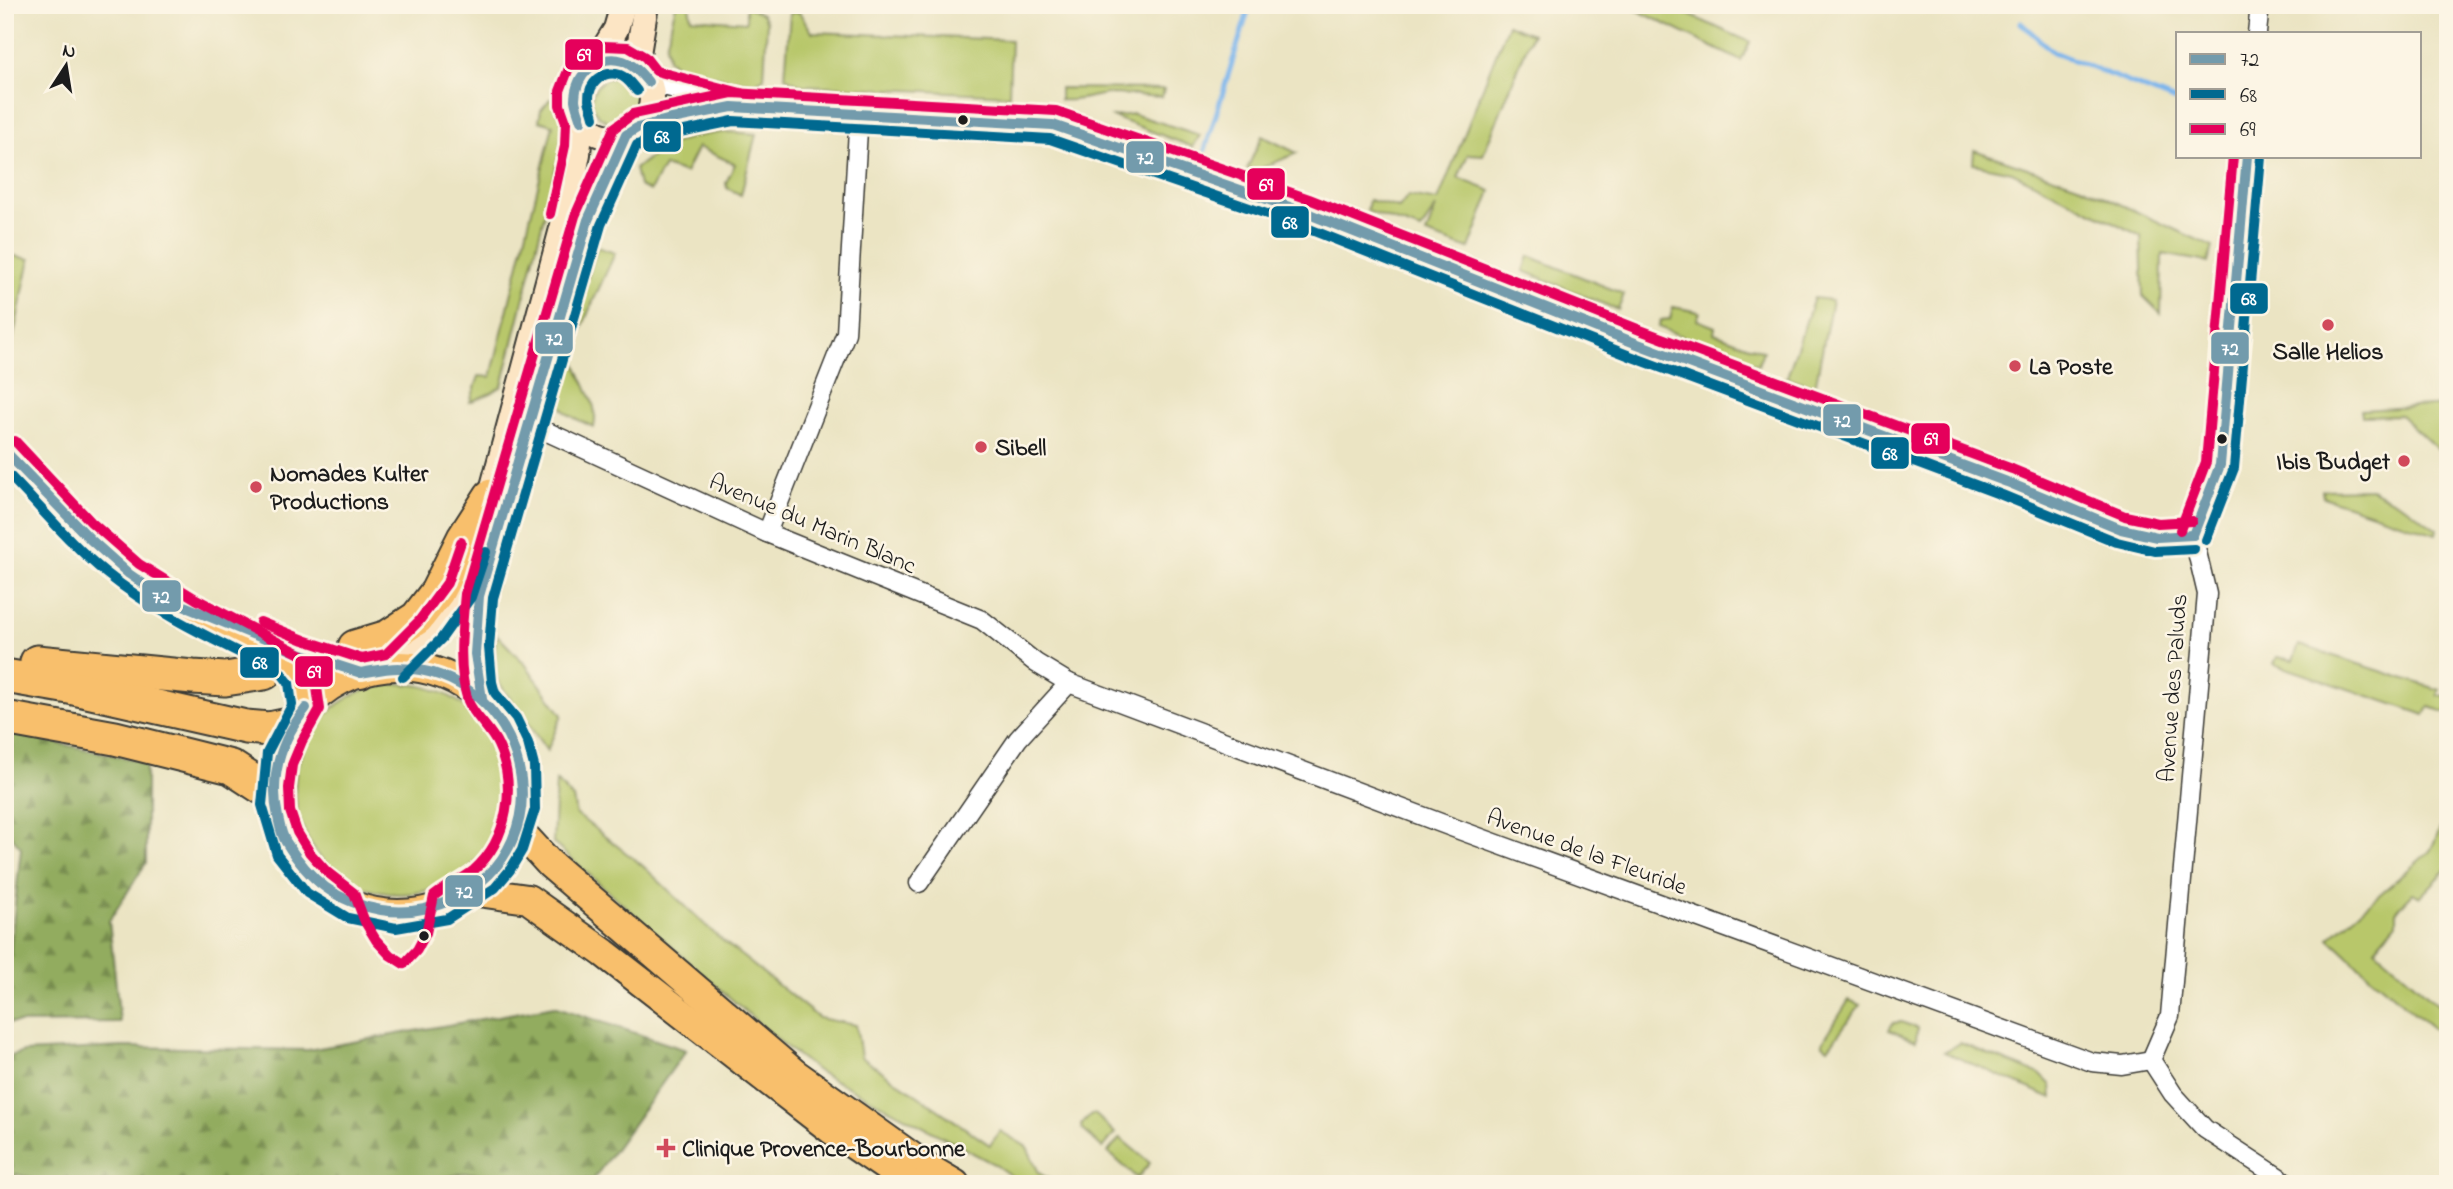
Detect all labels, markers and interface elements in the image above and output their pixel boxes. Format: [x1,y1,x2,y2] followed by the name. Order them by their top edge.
[32,32,102,102] north arrow
[2176,32,2422,158] legend
[60,37,78,66] text: N
[564,38,604,71] line badge: 69
[577,43,591,70] text: 69
[2240,46,2259,76] text: 72
[2240,82,2257,112] text: 68
[956,113,970,127] unlabelled marker
[2240,116,2256,146] text: 69
[642,120,682,153] line badge: 68
[654,125,670,152] text: 68
[1125,140,1165,174] line badge: 72
[1136,146,1154,173] text: 72
[1246,167,1286,201] line badge: 69
[1259,173,1273,200] text: 69
[1270,205,1310,239] line badge: 68
[1282,211,1298,238] text: 68
[2229,282,2269,315] line badge: 68
[2241,287,2257,314] text: 68
[2320,317,2336,333] marker: Salle Helios
[534,321,574,355] line badge: 72
[545,327,563,354] text: 72
[2210,331,2250,365] line badge: 72
[2273,336,2383,371] place label: Salle Helios
[2221,337,2239,364] text: 72
[2029,351,2114,386] place label: La Poste
[2007,358,2023,374] marker: La Poste
[1822,403,1862,437] line badge: 72
[1833,409,1851,436] text: 72
[1910,422,1951,455] line badge: 69
[1924,427,1938,454] text: 69
[995,432,1046,467] place label: Sibell
[2215,432,2229,446] unlabelled marker
[1870,436,1910,470] line badge: 68
[973,439,989,455] marker: Sibell
[1882,442,1898,469] text: 68
[2276,446,2391,482] place label: Ibis Budget
[2396,453,2412,469] marker: Ibis Budget
[270,458,429,521] place label: Nomades Kulter Productions
[703,466,921,585] street label: Avenue du Marin Blanc
[248,479,264,495] marker: Nomades Kulter Productions
[141,579,182,613] line badge: 72
[152,585,170,612] text: 72
[2150,593,2199,784] street label: Avenue des Paluds
[239,646,280,679] line badge: 68
[252,651,268,678] text: 68
[294,655,334,688] line badge: 69
[307,660,321,687] text: 69
[1481,801,1691,906] street label: Avenue de la Fleuride
[444,874,484,908] line badge: 72
[455,880,473,907] text: 72
[417,929,431,943] unlabelled marker
[682,1133,966,1168] place label: Clinique Provence-Bourbonne
[656,1138,676,1158] marker: Clinique Provence-Bourbonne

